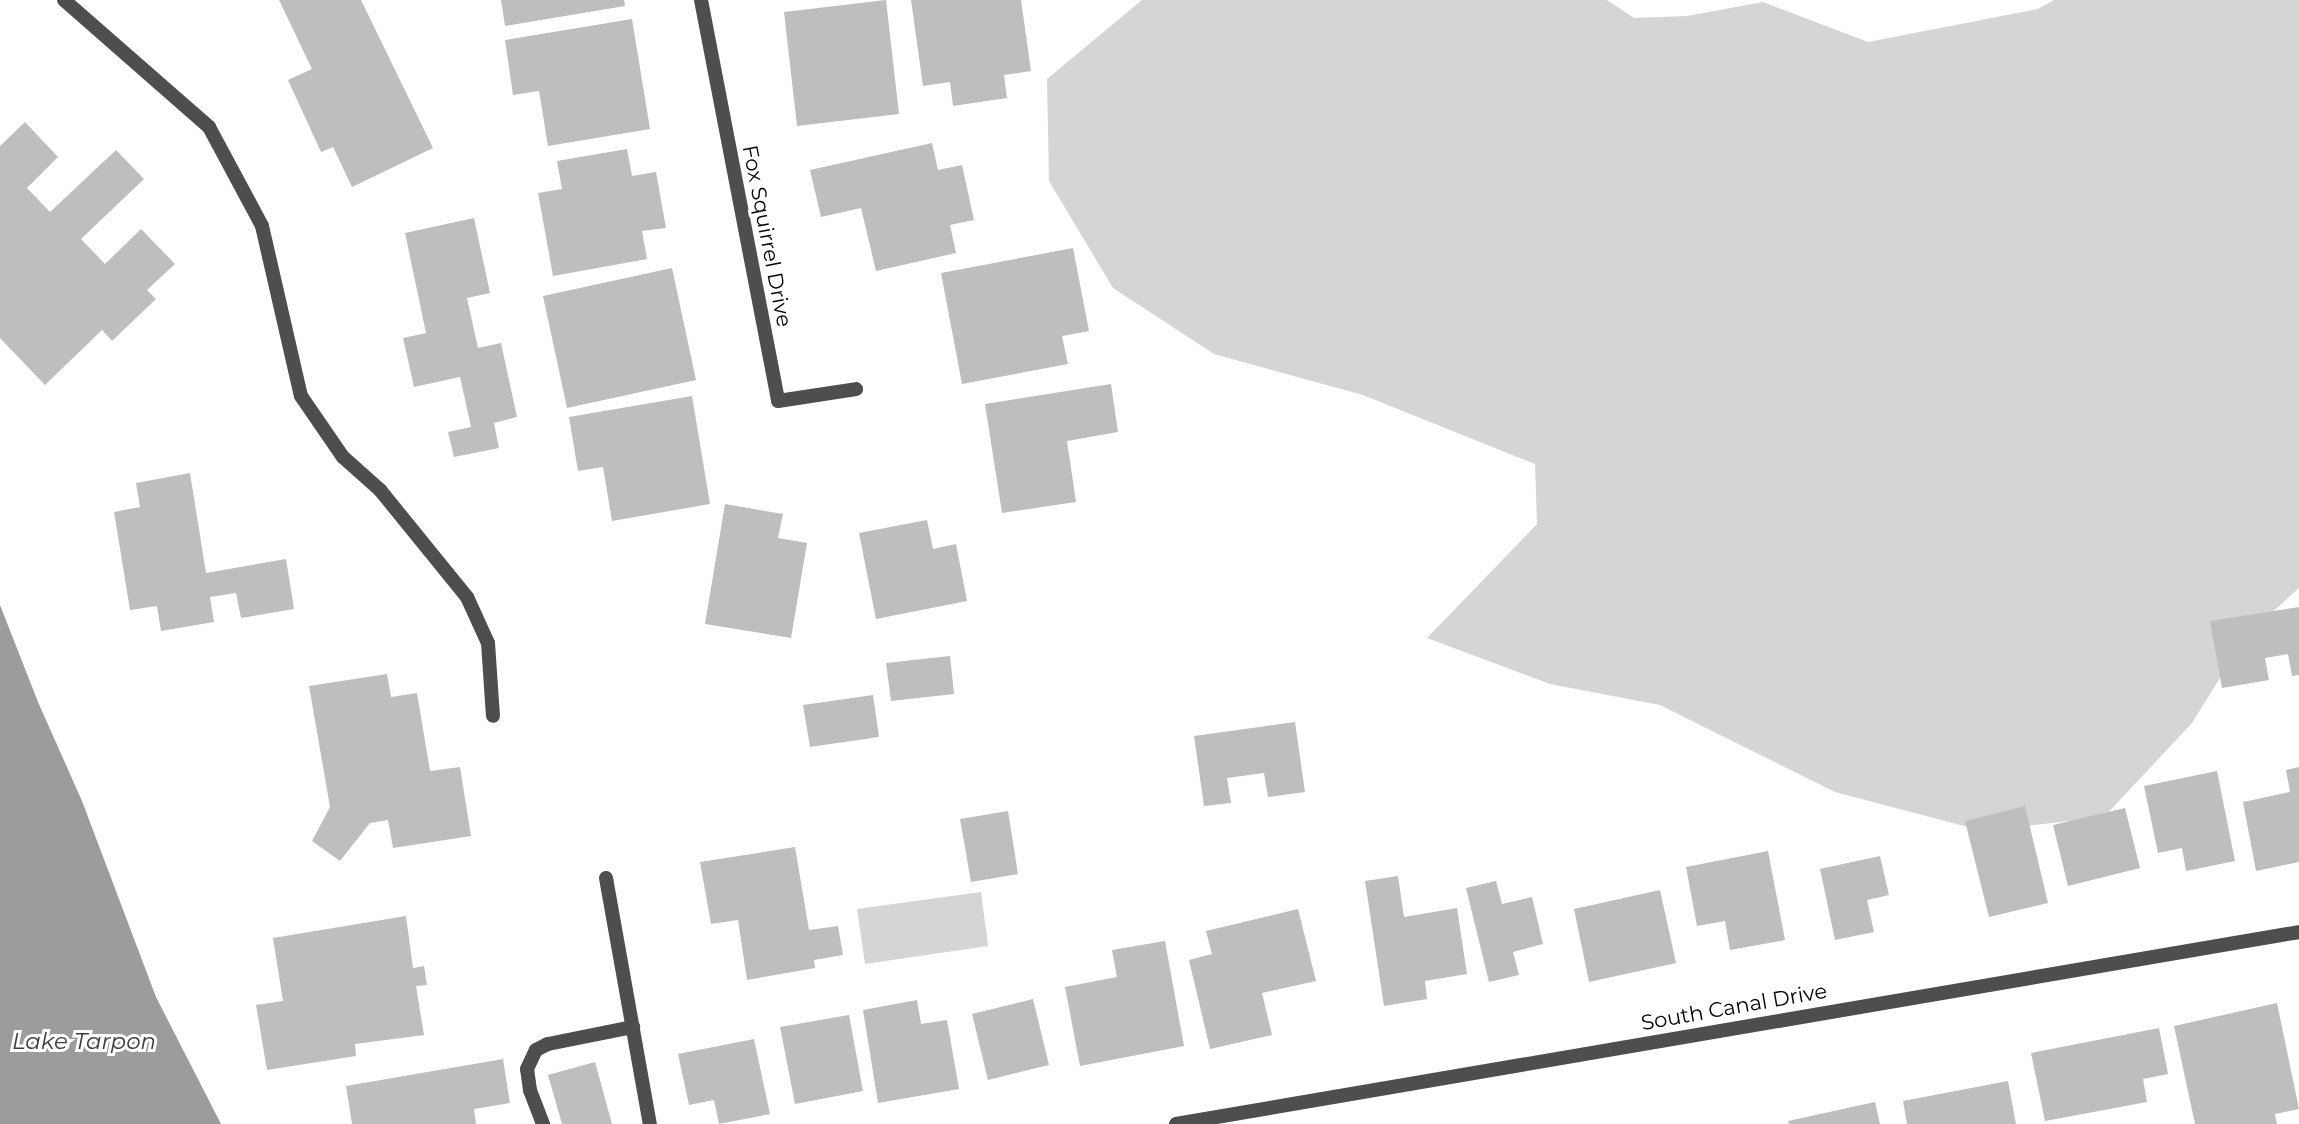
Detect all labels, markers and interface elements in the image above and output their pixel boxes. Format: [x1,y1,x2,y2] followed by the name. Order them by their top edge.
[737,143,797,329] street label: Fox Squirrel Drive
[1639,978,1829,1036] street label: South Canal Drive
[12,1027,156,1055] water label: Lake Tarpon

